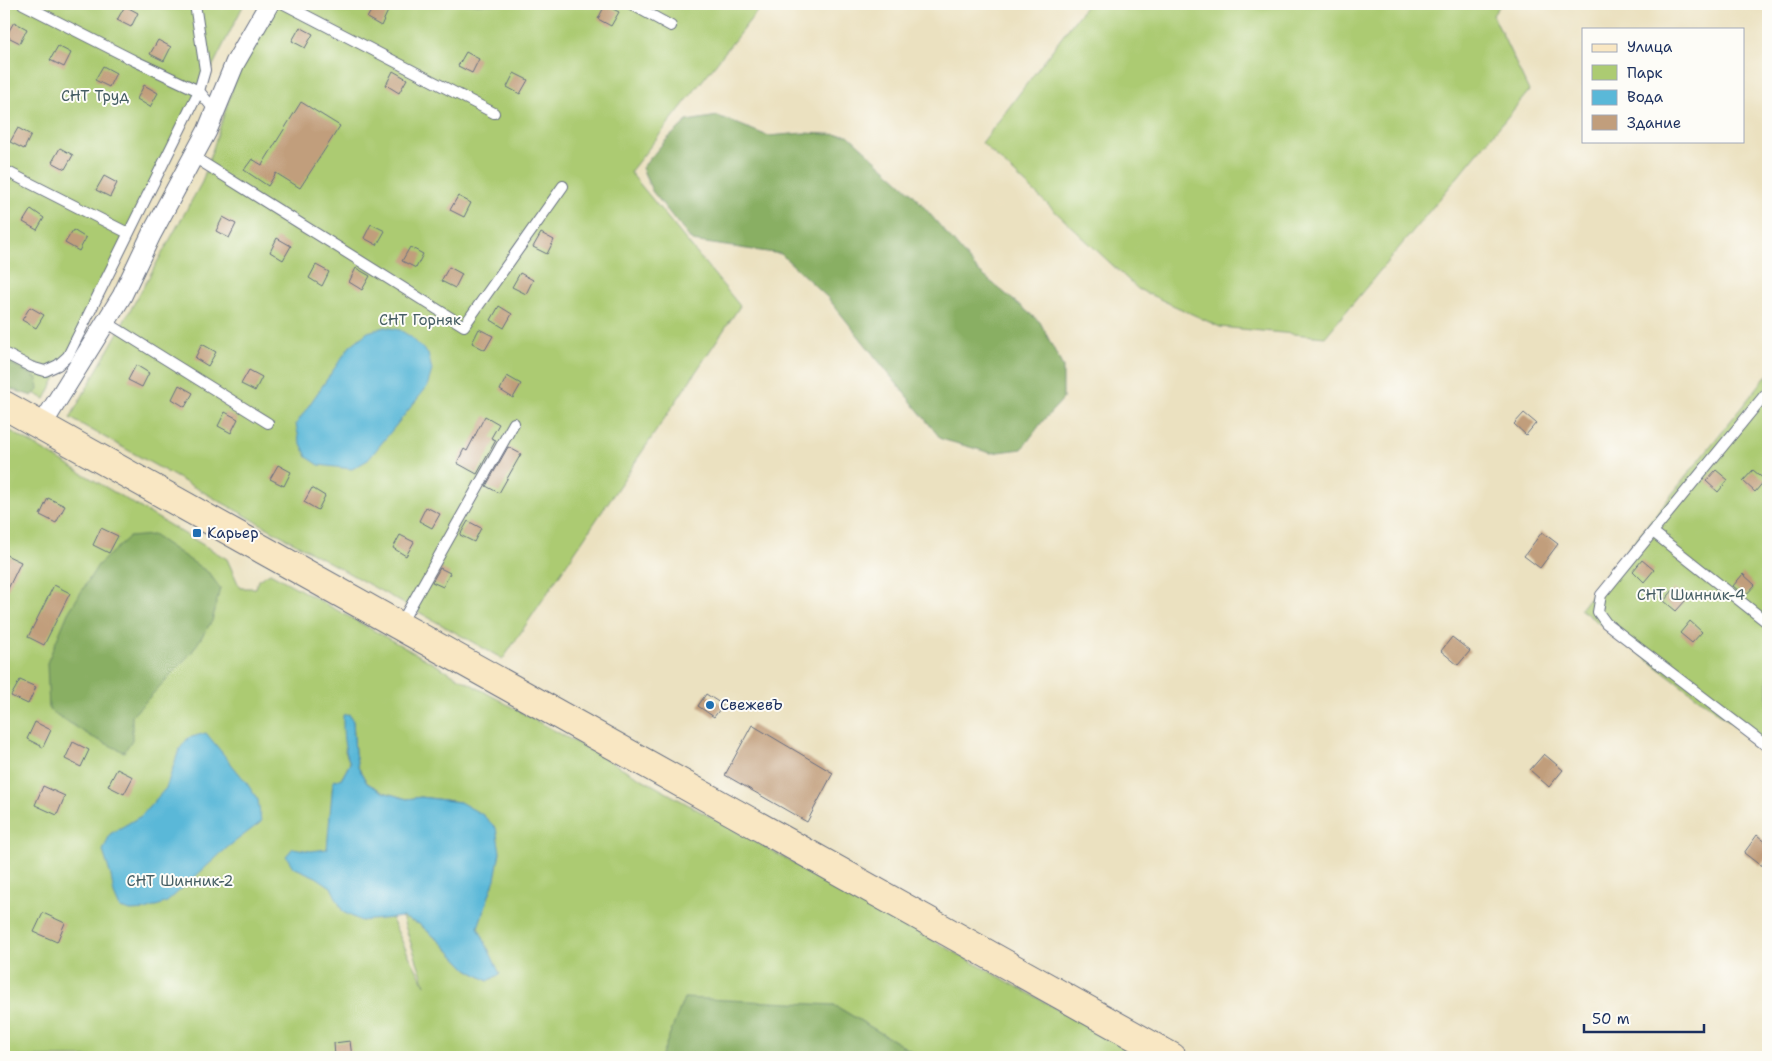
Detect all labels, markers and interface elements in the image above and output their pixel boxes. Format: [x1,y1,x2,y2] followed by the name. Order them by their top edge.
[1582,28,1744,142] legend
[1627,37,1673,57] text: Улица
[1627,63,1663,83] text: Парк
[61,86,129,106] park label: СНТ Труд
[1627,87,1664,107] text: Вода
[1627,113,1681,133] text: Здание
[379,310,461,330] park label: СНТ Горняк
[207,523,259,543] place label: Карьер
[191,527,203,539] marker: Карьер
[1637,585,1745,605] park label: СНТ Шинник-4
[720,695,783,715] place label: СвежевЪ
[704,699,716,711] marker: СвежевЪ
[127,871,233,891] park label: СНТ Шинник-2
[1584,1001,1704,1033] scale bar
[1592,1009,1630,1029] text: 50 m

